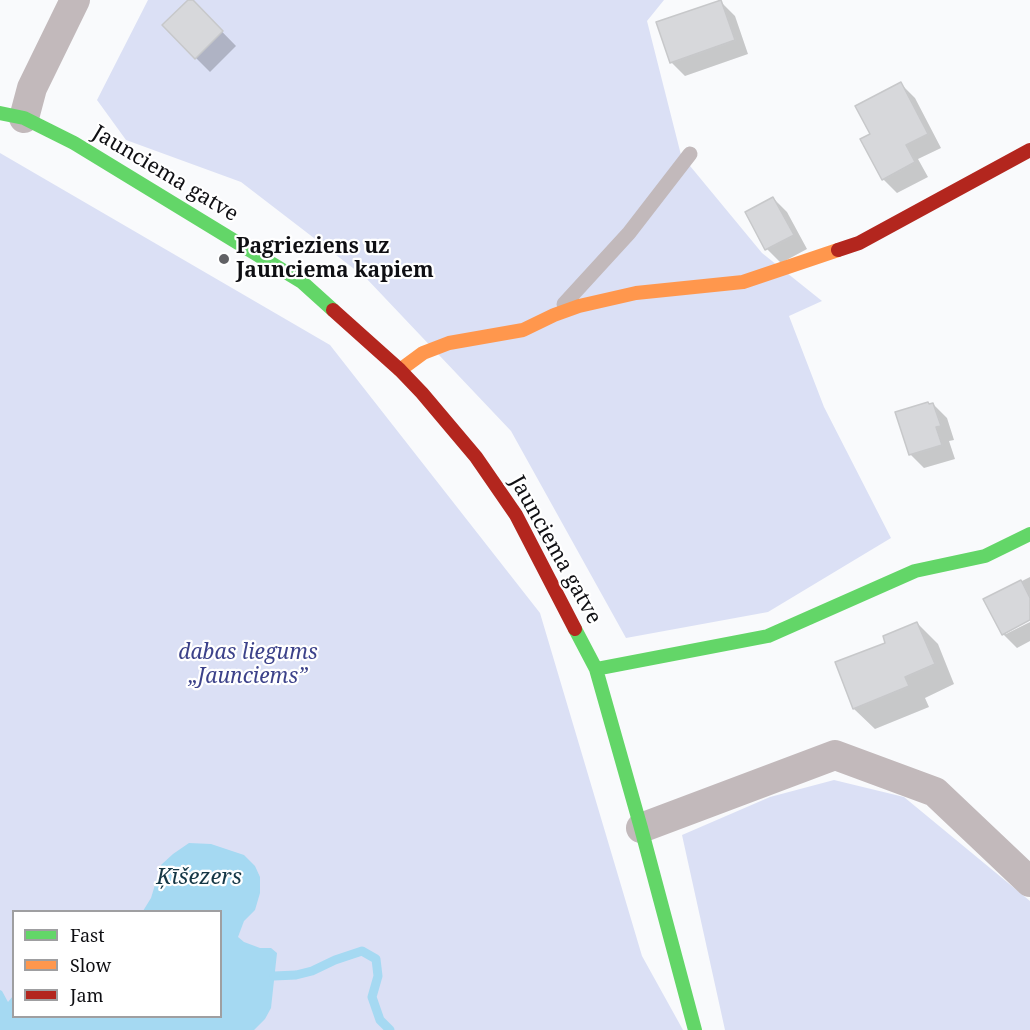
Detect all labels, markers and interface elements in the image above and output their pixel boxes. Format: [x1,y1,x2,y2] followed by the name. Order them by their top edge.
[88,121,242,227] street label: Jaunciema gatve
[236,234,434,284] place label: Pagrieziens uz Jaunciema kapiem
[217,252,231,266] marker: Pagrieziens uz Jaunciema kapiem
[504,472,606,628] street label: Jaunciema gatve
[178,640,318,690] park label: dabas liegums „Jaunciems”
[156,865,242,891] water label: Ķīšezers
[12,910,222,1018] legend
[70,923,105,947] text: Fast
[70,953,111,977] text: Slow
[70,983,104,1007] text: Jam

